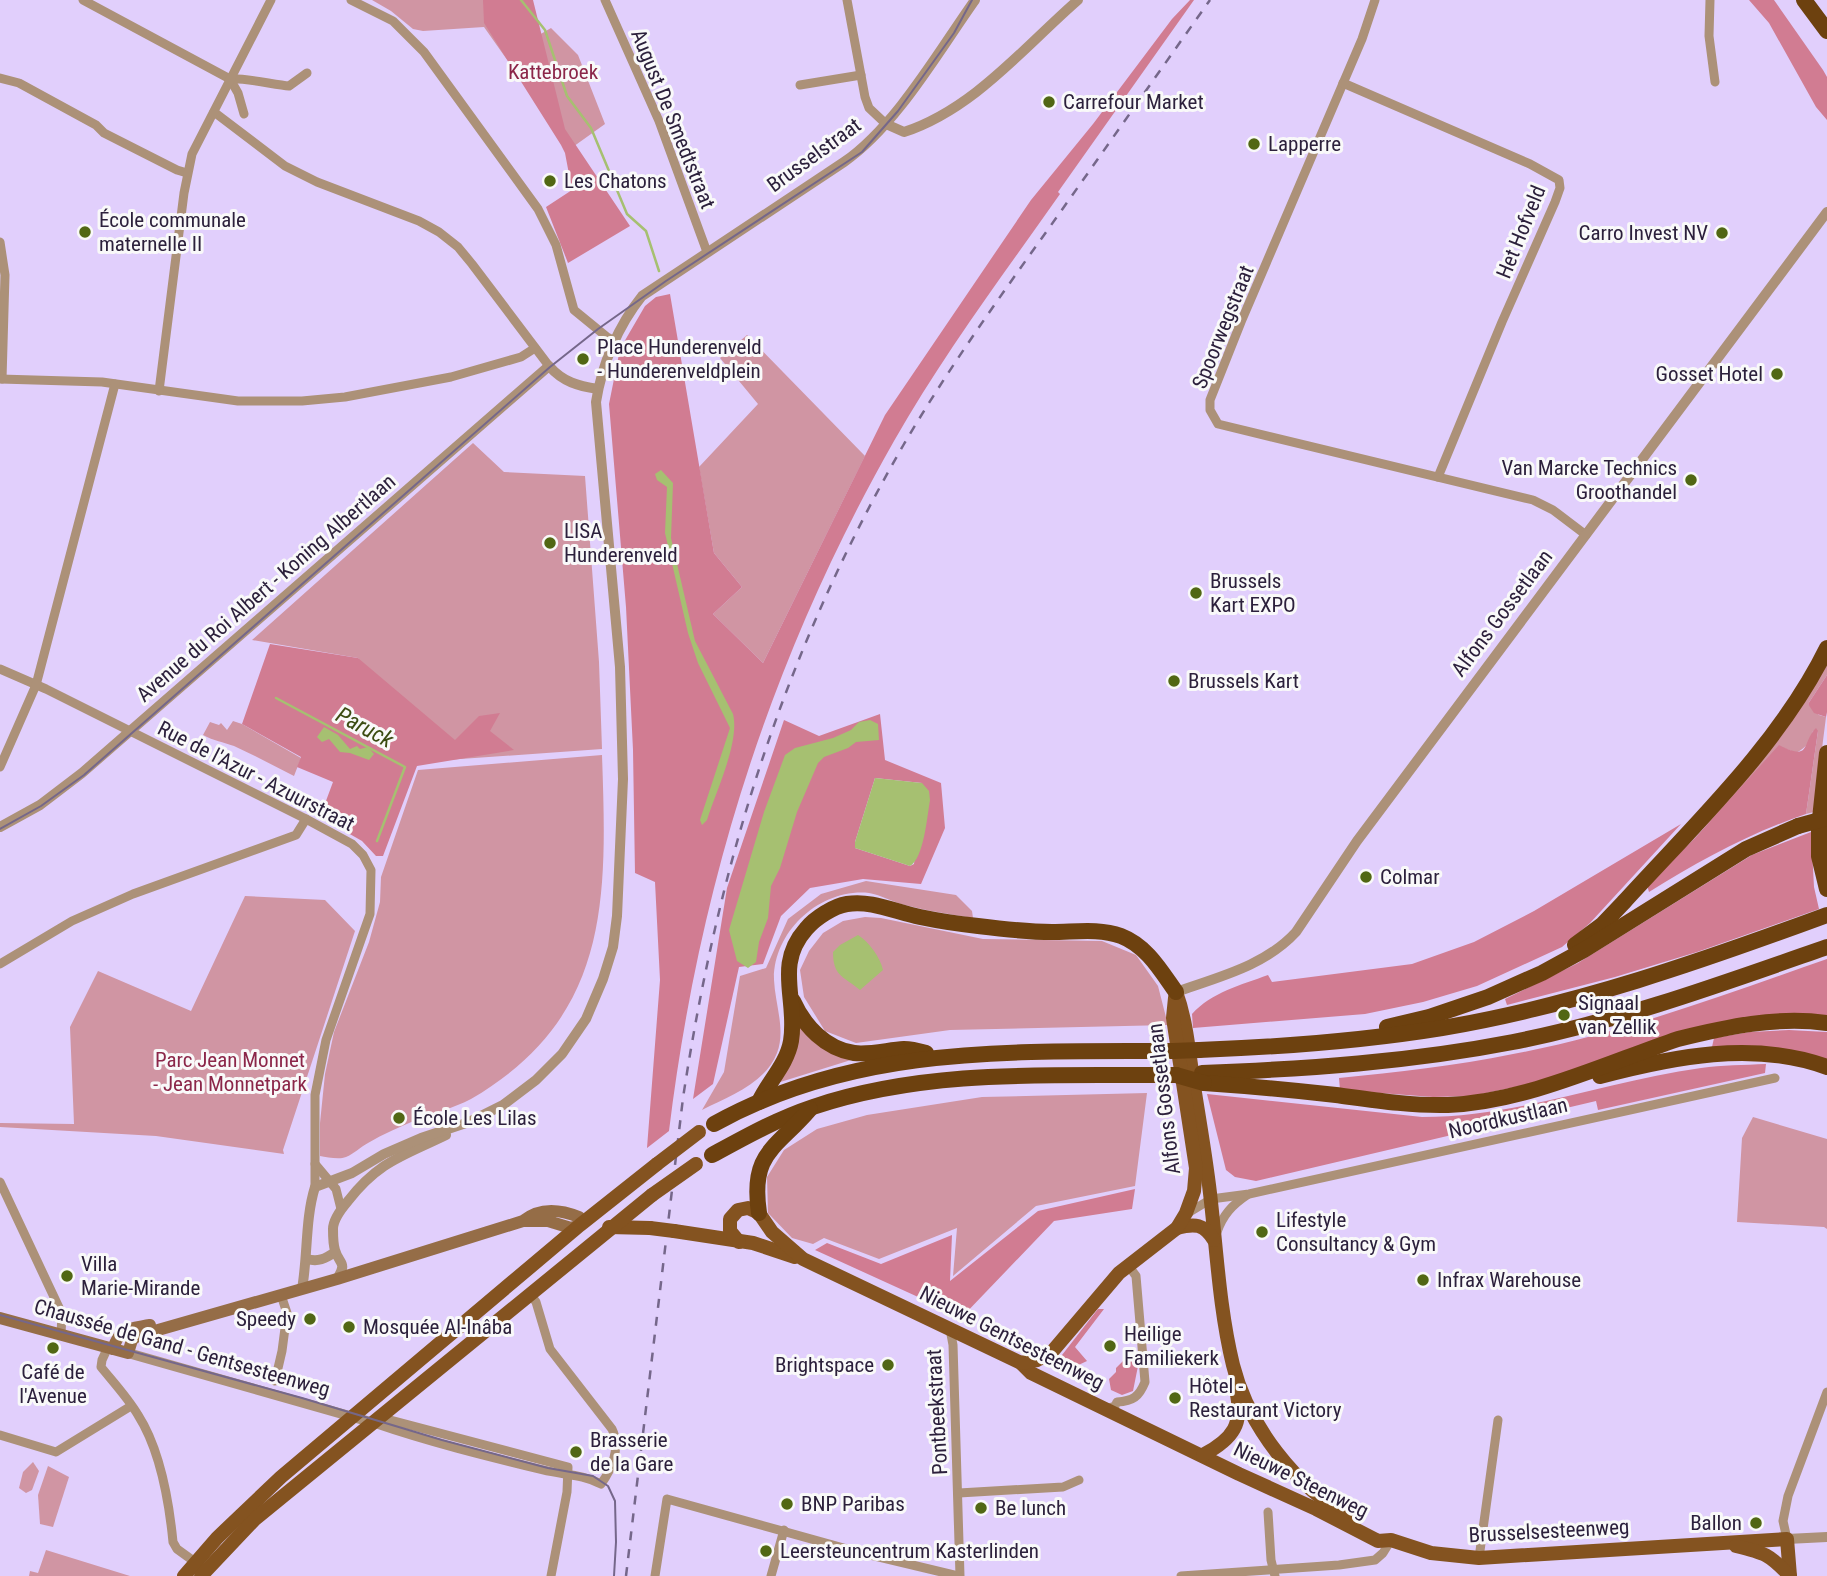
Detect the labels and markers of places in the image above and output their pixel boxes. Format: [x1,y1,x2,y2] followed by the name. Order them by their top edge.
[1063,90,1204,114] place label: Carrefour Market
[1041,94,1057,110] marker: Carrefour Market
[1268,132,1341,156] place label: Lapperre
[1246,136,1262,152] marker: Lapperre
[564,169,667,193] place label: Les Chatons
[542,173,558,189] marker: Les Chatons
[99,208,246,256] place label: École communale maternelle II
[1579,221,1708,245] place label: Carro Invest NV
[77,224,93,240] marker: École communale maternelle II
[1714,225,1730,241] marker: Carro Invest NV
[597,335,762,383] place label: Place Hunderenveld - Hunderenveldplein
[575,351,591,367] marker: Place Hunderenveld - Hunderenveldplein
[1656,362,1763,386] place label: Gosset Hotel
[1769,366,1785,382] marker: Gosset Hotel
[1501,456,1677,504] place label: Van Marcke Technics Groothandel
[1683,472,1699,488] marker: Van Marcke Technics Groothandel
[564,519,678,567] place label: LISA Hunderenveld
[542,535,558,551] marker: LISA Hunderenveld
[1210,569,1296,617] place label: Brussels Kart EXPO
[1188,585,1204,601] marker: Brussels Kart EXPO
[1188,669,1299,693] place label: Brussels Kart
[1166,673,1182,689] marker: Brussels Kart
[1380,865,1440,889] place label: Colmar
[1358,869,1374,885] marker: Colmar
[1578,991,1657,1039] place label: Signaal van Zellik
[1556,1007,1572,1023] marker: Signaal van Zellik
[413,1106,536,1130] place label: École Les Lilas
[391,1110,407,1126] marker: École Les Lilas
[1276,1208,1436,1256] place label: Lifestyle Consultancy & Gym
[1254,1224,1270,1240] marker: Lifestyle Consultancy & Gym
[81,1252,201,1300] place label: Villa Marie-Mirande
[59,1268,75,1284] marker: Villa Marie-Mirande
[1437,1268,1581,1292] place label: Infrax Warehouse
[1415,1272,1431,1288] marker: Infrax Warehouse
[236,1307,296,1331] place label: Speedy
[302,1311,318,1327] marker: Speedy
[363,1315,512,1339] place label: Mosquée Al-Inâba
[341,1319,357,1335] marker: Mosquée Al-Inâba
[1124,1322,1219,1370] place label: Heilige Familiekerk
[1102,1338,1118,1354] marker: Heilige Familiekerk
[45,1340,61,1356] marker: Café de l'Avenue
[775,1353,874,1377] place label: Brightspace
[880,1357,896,1373] marker: Brightspace
[19,1360,87,1408] place label: Café de l'Avenue
[1189,1374,1342,1422] place label: Hôtel - Restaurant Victory
[1167,1390,1183,1406] marker: Hôtel - Restaurant Victory
[590,1428,673,1476] place label: Brasserie de la Gare
[568,1444,584,1460] marker: Brasserie de la Gare
[801,1492,905,1516] place label: BNP Paribas
[779,1496,795,1512] marker: BNP Paribas
[995,1496,1066,1520] place label: Be lunch
[973,1500,989,1516] marker: Be lunch
[1690,1511,1742,1535] place label: Ballon
[1748,1515,1764,1531] marker: Ballon
[780,1539,1039,1563] place label: Leersteuncentrum Kasterlinden
[758,1543,774,1559] marker: Leersteuncentrum Kasterlinden

